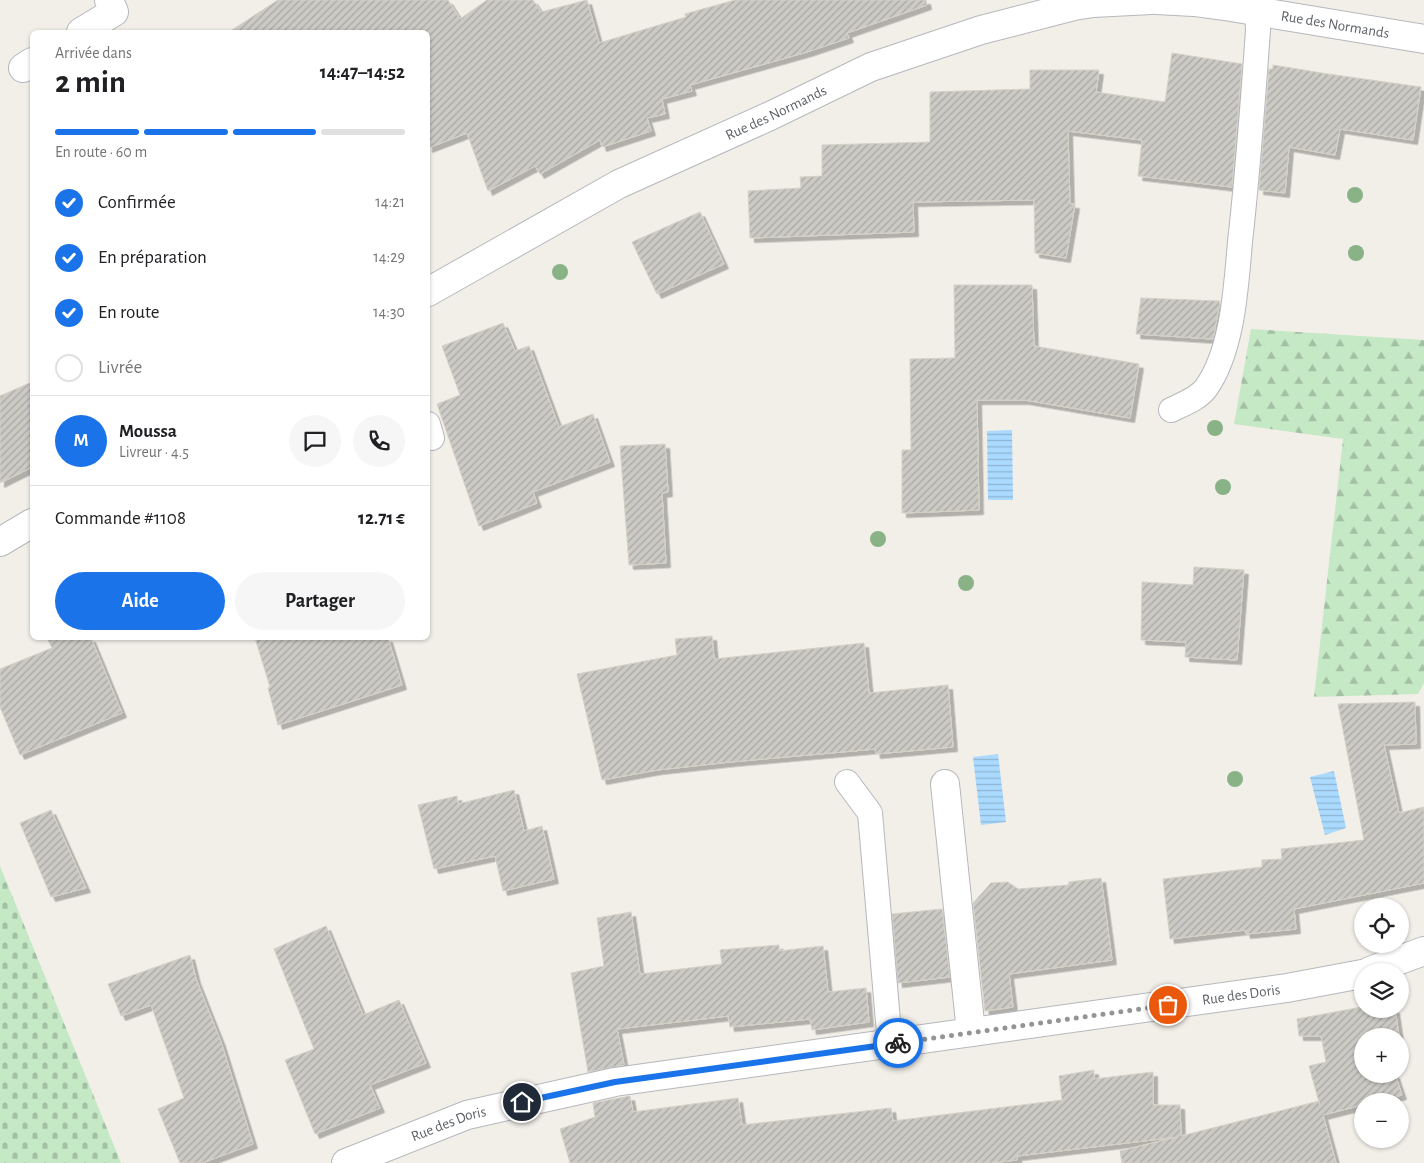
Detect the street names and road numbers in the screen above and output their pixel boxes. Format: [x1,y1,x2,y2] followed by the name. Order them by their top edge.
[1280,8,1390,41] street label: Rue des Normands
[723,83,829,143] street label: Rue des Normands
[1201,982,1281,1008] street label: Rue des Doris
[409,1104,488,1144] street label: Rue des Doris

